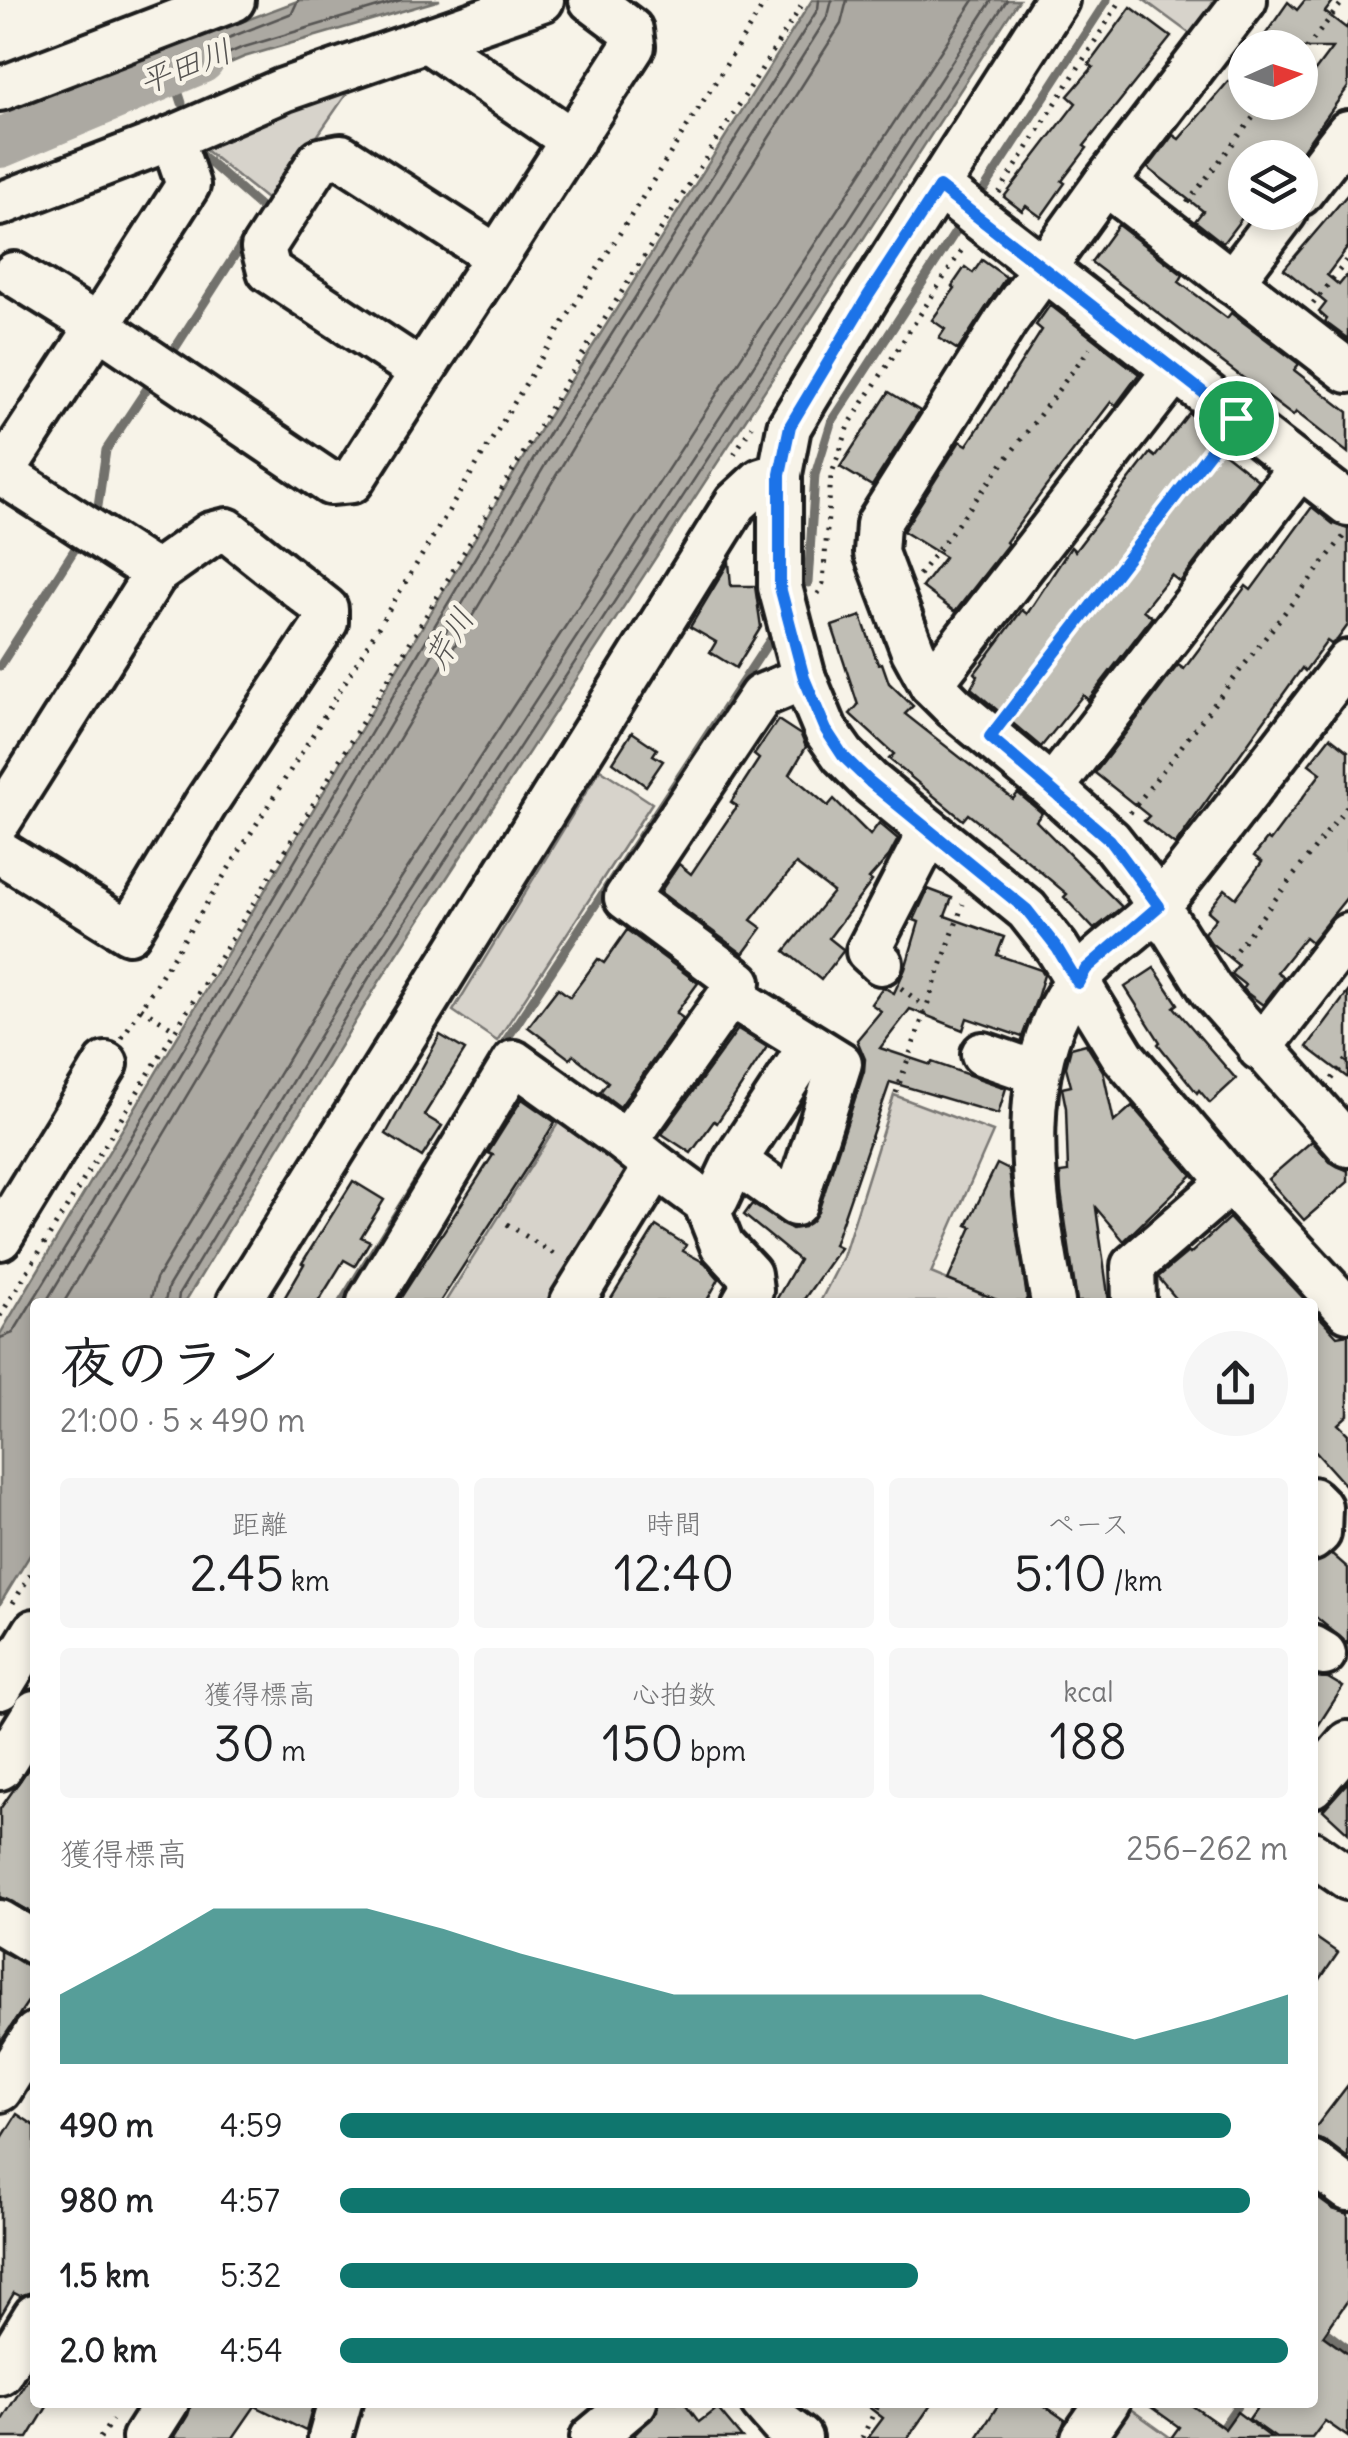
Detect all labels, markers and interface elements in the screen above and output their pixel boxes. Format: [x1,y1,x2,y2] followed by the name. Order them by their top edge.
[133,30,237,102] water label: 平田川
[1228,30,1318,120] north arrow
[1228,30,1318,230] map controls
[1228,140,1318,230] button: layers
[1194,376,1279,461] pin
[1209,391,1264,446] icon: arrive
[415,600,483,676] water label: 芹川
[60,1328,280,1397] text: 夜のラン
[1183,1331,1288,1436] button: share
[60,1400,305,1441] text: 21:00 · 5 × 490 m
[232,1506,288,1542] text: 距離
[646,1506,702,1542] text: 時間
[1047,1506,1129,1542] text: ペース
[190,1542,284,1605] text: 2.45
[614,1542,734,1605] text: 12:40
[1014,1542,1107,1605] text: 5:10
[284,1563,330,1599] text: km
[1107,1563,1163,1599] text: /km
[1063,1674,1114,1710] text: kcal
[204,1676,316,1712] text: 獲得標高
[632,1676,716,1712] text: 心拍数
[1050,1710,1127,1773] text: 188
[213,1712,275,1775] text: 30
[602,1712,683,1775] text: 150
[275,1733,306,1769] text: m
[683,1733,746,1769] text: bpm
[1126,1828,1288,1869] text: 256–262 m
[60,1833,188,1874] text: 獲得標高
[60,2105,154,2146] text: 490 m
[220,2105,283,2146] text: 4:59
[60,2180,154,2221] text: 980 m
[220,2180,280,2221] text: 4:57
[60,2255,150,2296] text: 1.5 km
[220,2255,281,2296] text: 5:32
[60,2330,157,2371] text: 2.0 km
[220,2330,283,2371] text: 4:54

